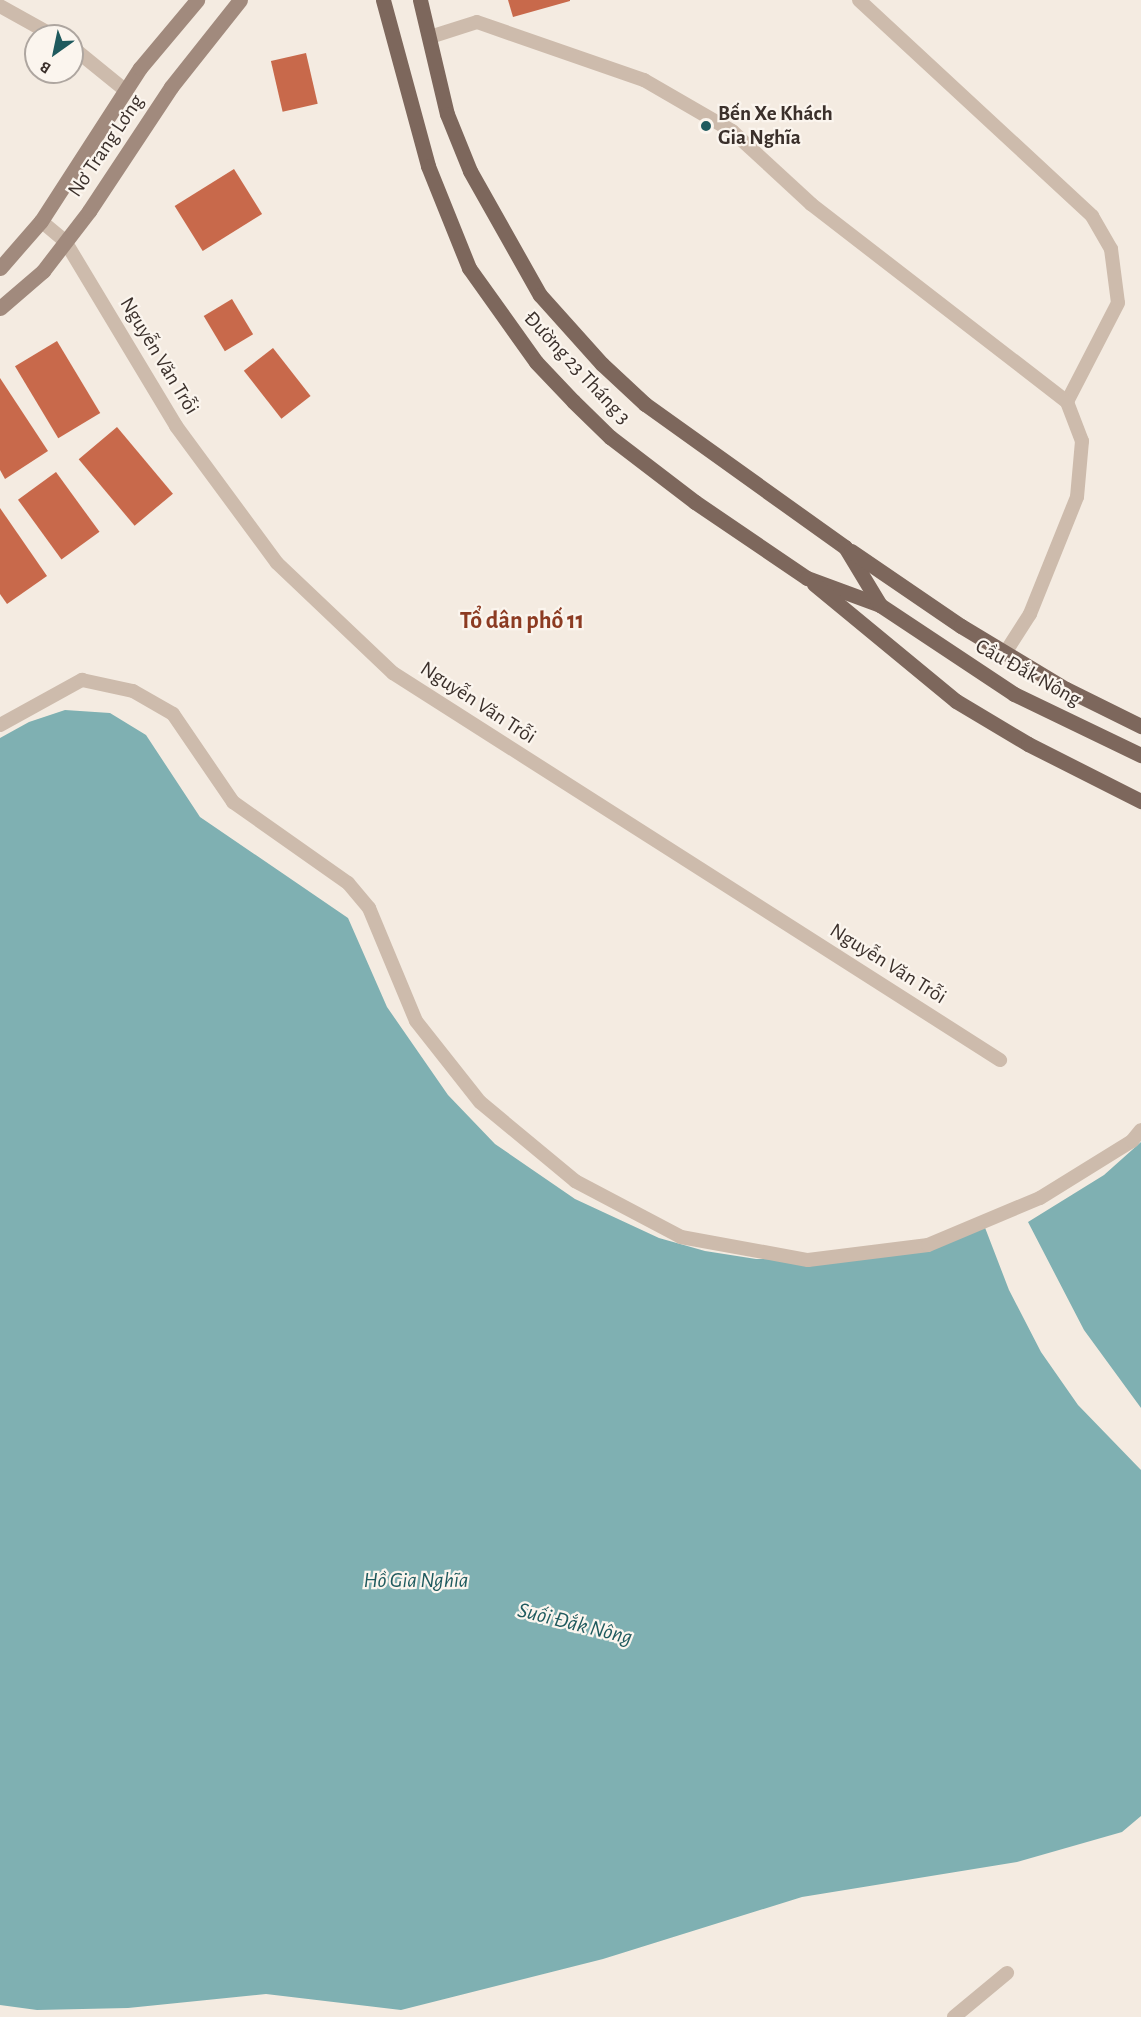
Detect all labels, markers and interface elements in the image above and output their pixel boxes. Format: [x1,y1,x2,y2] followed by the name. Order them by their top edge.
[24,24,84,84] north arrow
[37,58,54,77] text: B
[63,90,149,202] street label: Nơ Trang Lơng
[718,101,833,151] place label: Bến Xe Khách Gia Nghĩa
[699,119,713,133] marker: Bến Xe Khách Gia Nghĩa
[114,293,204,419] street label: Nguyễn Văn Trỗi
[518,306,636,430] street label: Đường 23 Tháng 3
[460,608,584,636] district label: Tổ dân phố 11
[971,634,1085,712] street label: Cầu Đắk Nông
[415,656,541,750] street label: Nguyễn Văn Trỗi
[825,918,951,1010] street label: Nguyễn Văn Trỗi
[364,1568,468,1594] water label: Hồ Gia Nghĩa
[515,1597,635,1651] water label: Suối Đắk Nông

